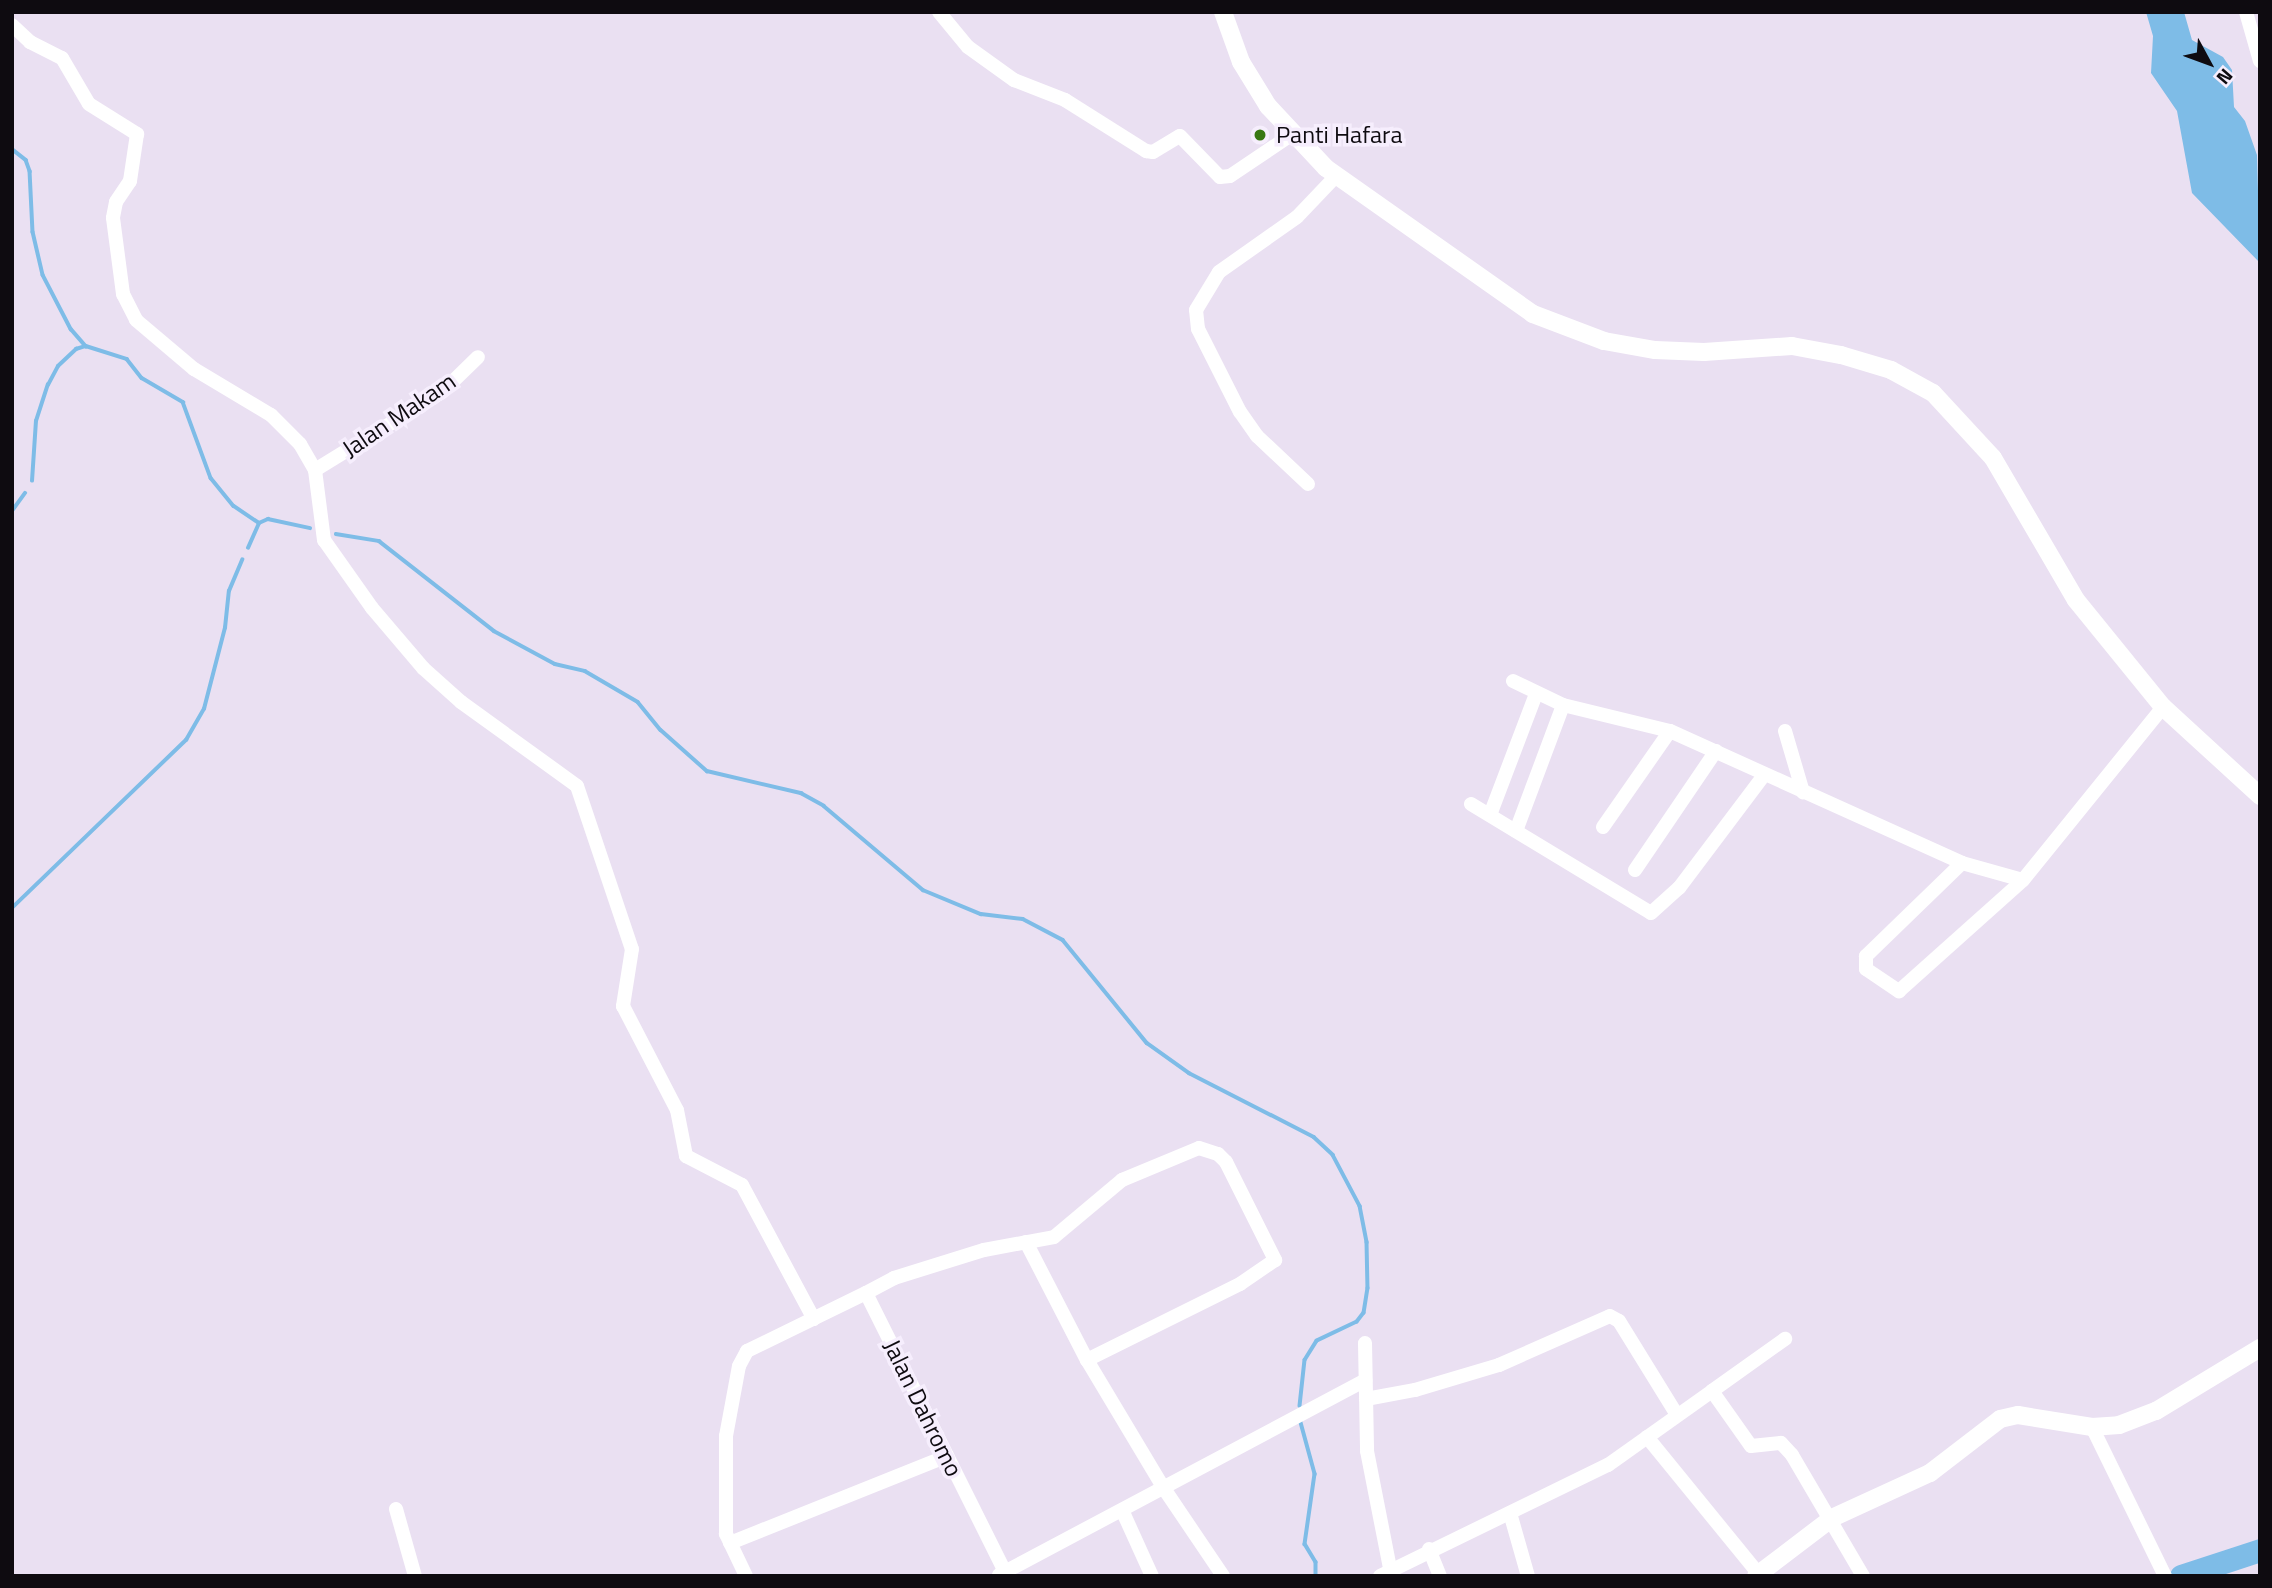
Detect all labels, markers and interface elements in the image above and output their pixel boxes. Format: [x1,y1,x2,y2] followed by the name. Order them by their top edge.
[2174,28,2244,98] north arrow
[2210,63,2240,92] text: N
[1276,121,1402,149] place label: Panti Hafara
[1250,125,1270,145] marker: Panti Hafara
[337,367,461,463] street label: Jalan Makam
[877,1335,969,1481] street label: Jalan Dahromo

